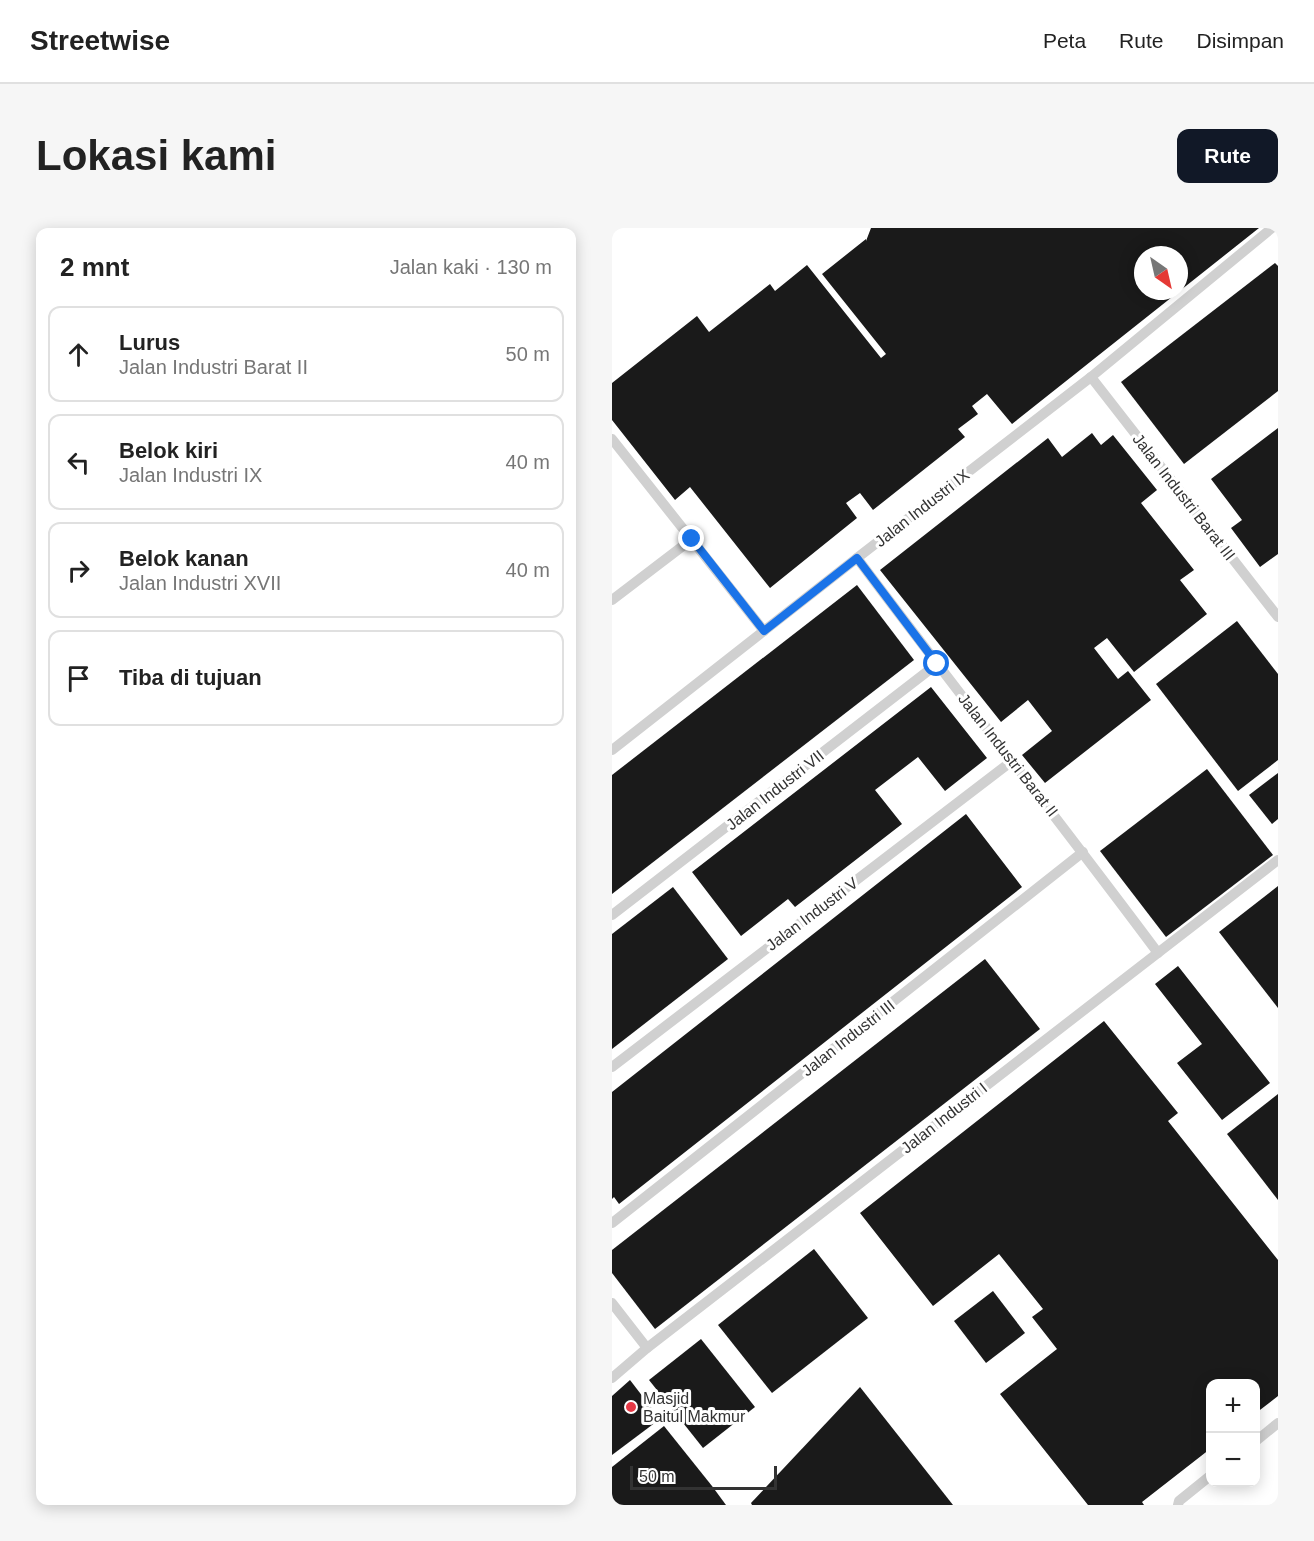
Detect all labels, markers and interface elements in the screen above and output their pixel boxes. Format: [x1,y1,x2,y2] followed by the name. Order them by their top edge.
[30,25,170,56] text: Streetwise
[1043,29,1086,52] text: Peta
[1119,29,1163,52] text: Rute
[1196,29,1284,52] text: Disimpan
[1177,129,1278,183] button: Rute
[36,132,276,179] text: Lokasi kami
[1134,246,1188,300] north arrow
[60,252,129,282] text: 2 mnt
[390,256,552,278] text: Jalan kaki · 130 m
[119,330,180,355] text: Lurus
[62,338,95,371] icon: ahead
[506,343,550,365] text: 50 m
[119,356,308,378] text: Jalan Industri Barat II
[1129,430,1239,564] street label: Jalan Industri Barat III
[119,438,218,463] text: Belok kiri
[62,446,95,479] icon: left
[506,451,550,473] text: 40 m
[119,464,262,486] text: Jalan Industri IX
[872,466,973,550] street label: Jalan Industri IX
[678,525,704,551] route end
[119,546,249,571] text: Belok kanan
[62,554,95,587] icon: right
[506,559,550,581] text: 40 m
[119,572,281,594] text: Jalan Industri XVII
[923,650,949,676] route start
[62,662,95,695] icon: arrive
[119,665,262,690] text: Tiba di tujuan
[955,690,1061,820] street label: Jalan Industri Barat II
[723,747,827,833] street label: Jalan Industri VII
[763,874,861,954] street label: Jalan Industri V
[798,997,898,1079] street label: Jalan Industri III
[898,1079,990,1157] street label: Jalan Industri I
[1206,1379,1260,1487] map controls
[1206,1379,1260,1433] button: +
[643,1390,746,1425] place label: Masjid Baitul Makmur
[624,1400,638,1414] marker: Masjid Baitul Makmur
[1206,1433,1260,1487] button: −
[630,1463,777,1490] scale bar
[639,1468,675,1485] text: 50 m

